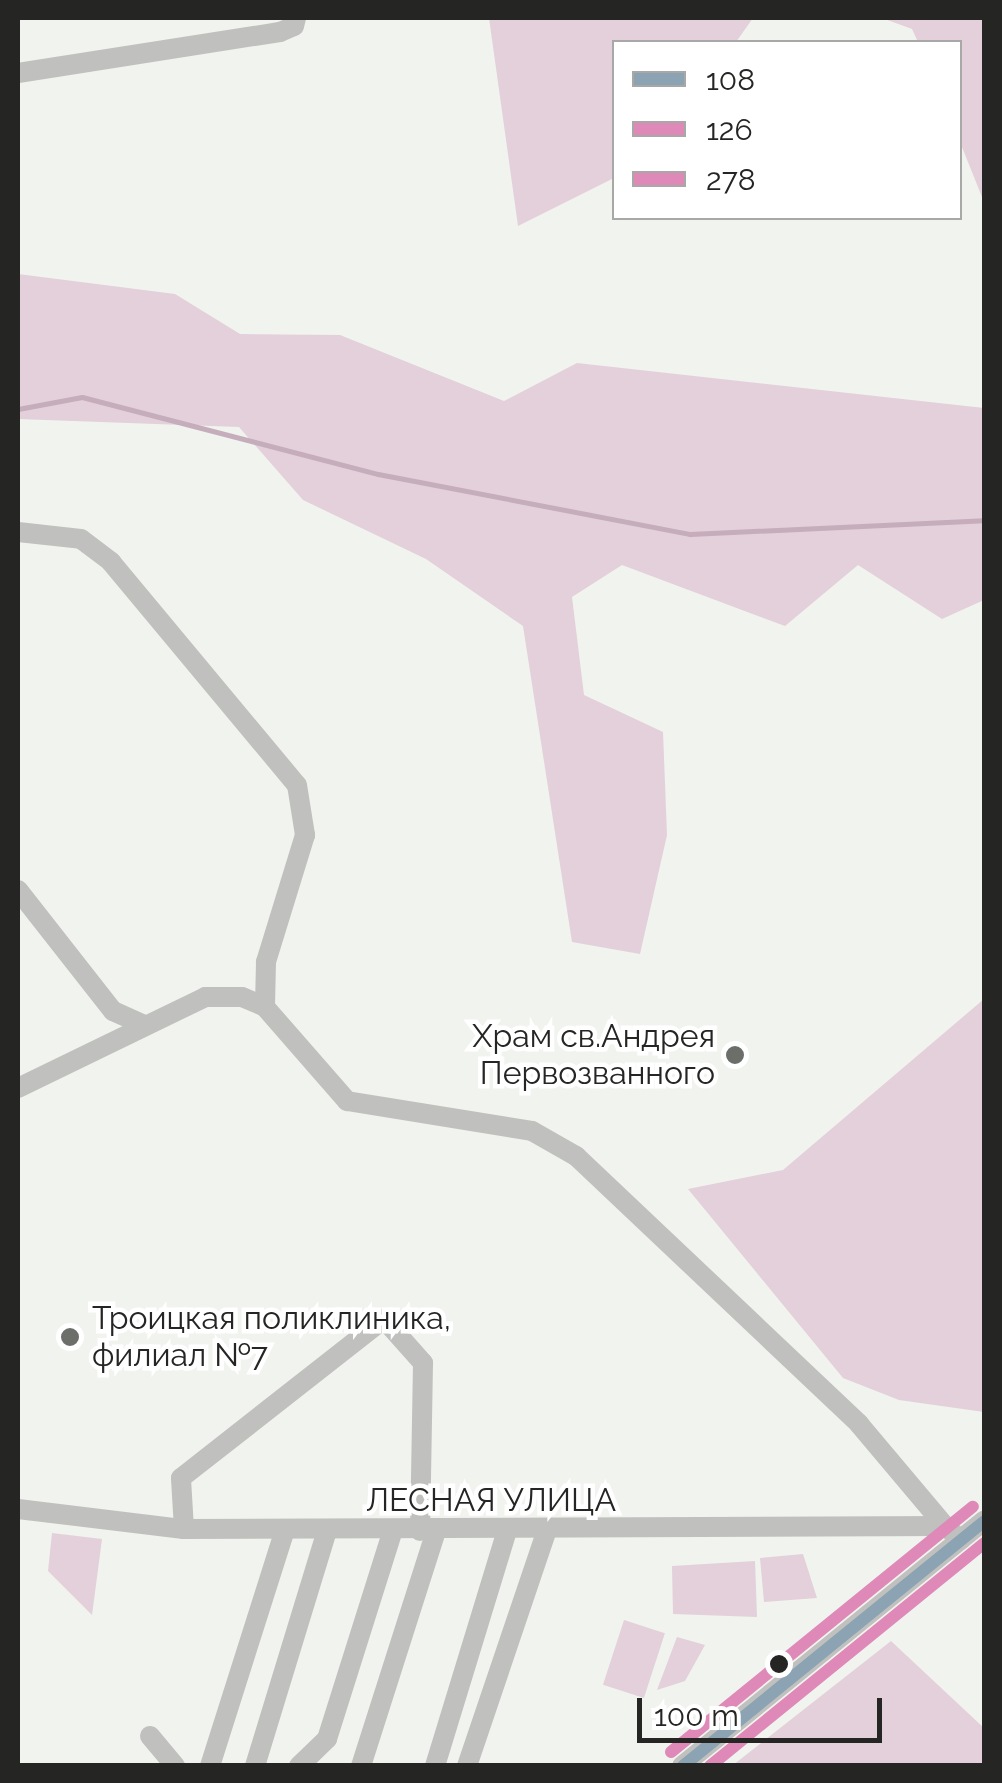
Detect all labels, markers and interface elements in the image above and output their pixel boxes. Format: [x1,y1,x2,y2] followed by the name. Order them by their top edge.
[612,40,962,220] legend
[706,62,755,97] text: 108
[706,112,753,147] text: 126
[706,162,755,197] text: 278
[472,1018,715,1093] place label: Храм св.Андрея Первозванного
[724,1044,746,1066] marker: Храм св.Андрея Первозванного
[92,1300,451,1375] place label: Троицкая поликлиника, филиал №7
[57,1324,83,1350] marker: Троицкая поликлиника, филиал №7
[366,1481,616,1519] street label: ЛЕСНАЯ УЛИЦА
[769,1654,789,1674] unlabelled marker
[642,1678,887,1740] scale bar
[654,1698,739,1733] text: 100 m

